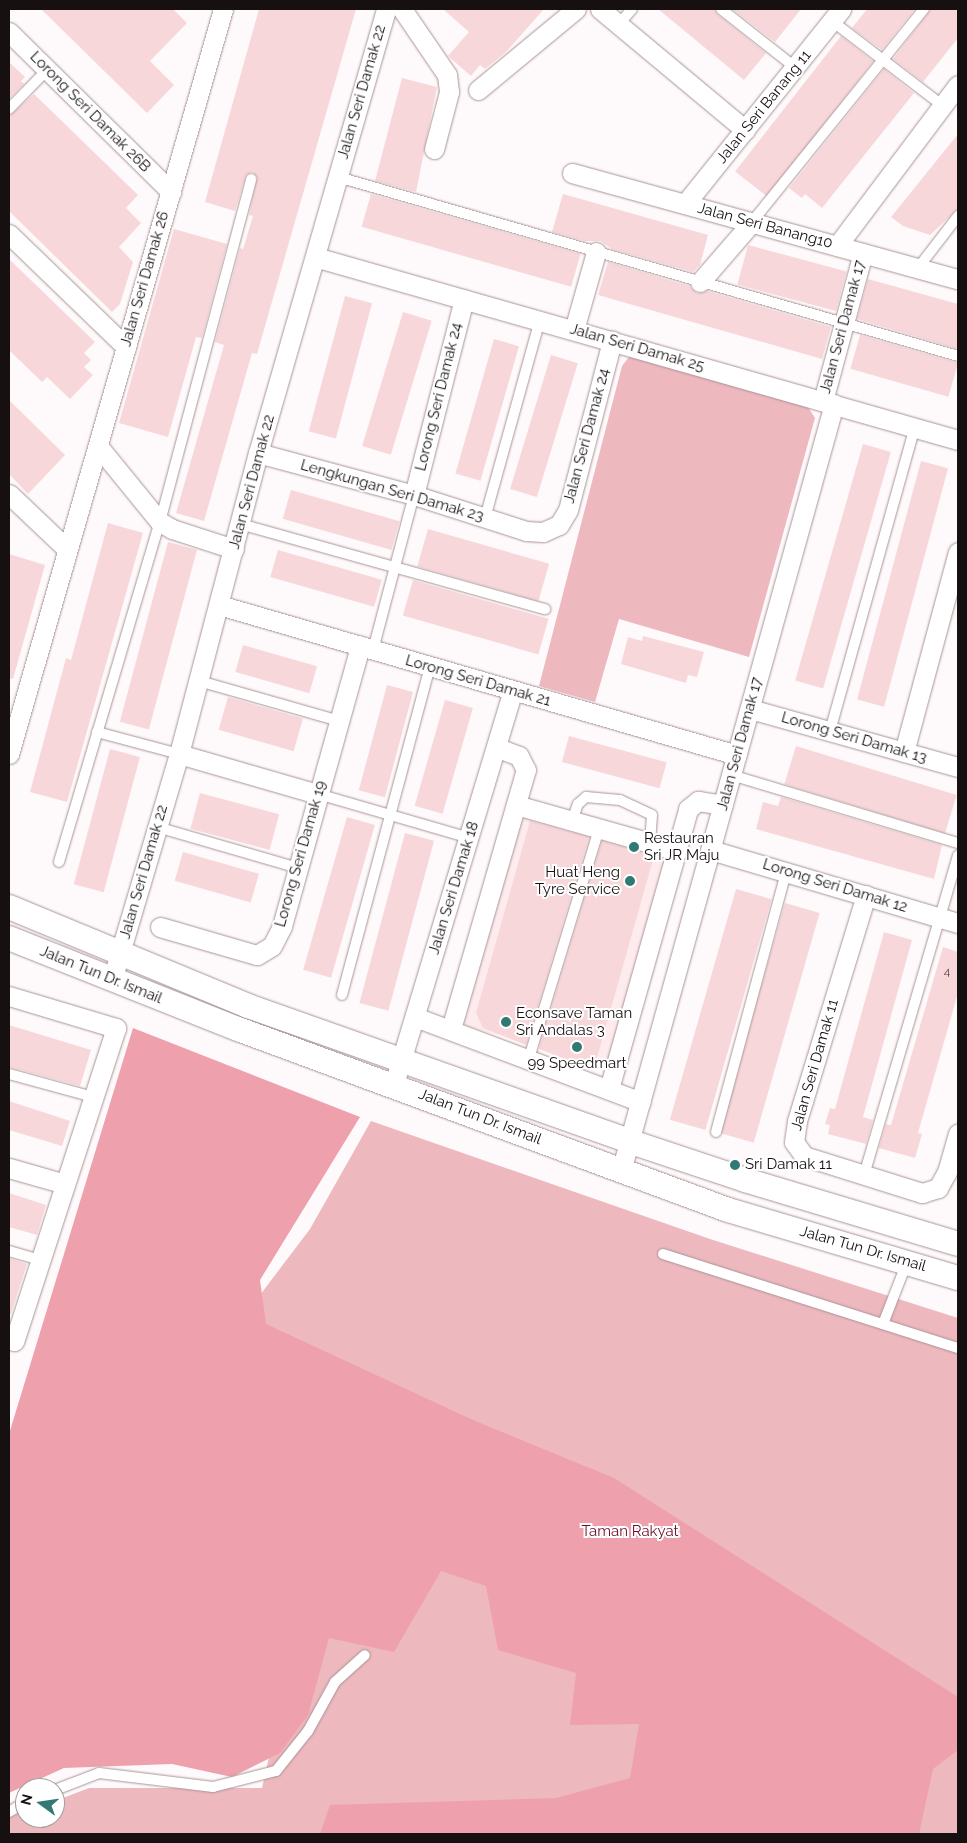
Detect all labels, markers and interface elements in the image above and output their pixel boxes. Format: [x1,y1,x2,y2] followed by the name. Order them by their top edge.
[334,23,390,161] street label: Jalan Seri Damak 22
[713,47,815,167] street label: Jalan Seri Banang 11
[26,48,154,176] street label: Lorong Seri Damak 26B
[696,199,834,253] street label: Jalan Seri Banang10
[117,209,173,349] street label: Jalan Seri Damak 26
[817,258,869,396] street label: Jalan Seri Damak 17
[568,320,706,376] street label: Jalan Seri Damak 25
[412,321,466,473] street label: Lorong Seri Damak 24
[560,367,614,505] street label: Jalan Seri Damak 24
[225,413,279,551] street label: Jalan Seri Damak 22
[298,456,486,526] street label: Lengkungan Seri Damak 23
[403,652,553,710] street label: Lorong Seri Damak 21
[714,675,766,813] street label: Jalan Seri Damak 17
[779,709,929,767] street label: Lorong Seri Damak 13
[271,779,331,929] street label: Lorong Seri Damak 19
[116,803,172,941] street label: Jalan Seri Damak 22
[425,819,483,957] street label: Jalan Seri Damak 18
[644,829,720,864] place label: Restauran Sri JR Maju
[628,841,640,853] marker: Restauran Sri JR Maju
[760,855,910,917] street label: Lorong Seri Damak 12
[535,863,620,898] place label: Huat Heng Tyre Service
[624,875,636,887] marker: Huat Heng Tyre Service
[37,942,165,1008] street label: Jalan Tun Dr. Ismail
[944,965,950,979] house number: 4
[788,997,842,1133] street label: Jalan Seri Damak 11
[516,1004,633,1039] place label: Econsave Taman Sri Andalas 3
[500,1016,512,1028] marker: Econsave Taman Sri Andalas 3
[571,1041,583,1053] marker: 99 Speedmart
[528,1055,626,1073] place label: 99 Speedmart
[416,1085,544,1149] street label: Jalan Tun Dr. Ismail
[745,1156,832,1174] place label: Sri Damak 11
[729,1159,741,1171] marker: Sri Damak 11
[798,1222,928,1276] street label: Jalan Tun Dr. Ismail
[581,1523,679,1541] park label: Taman Rakyat
[15,1778,65,1828] north arrow
[17,1792,35,1807] text: N

